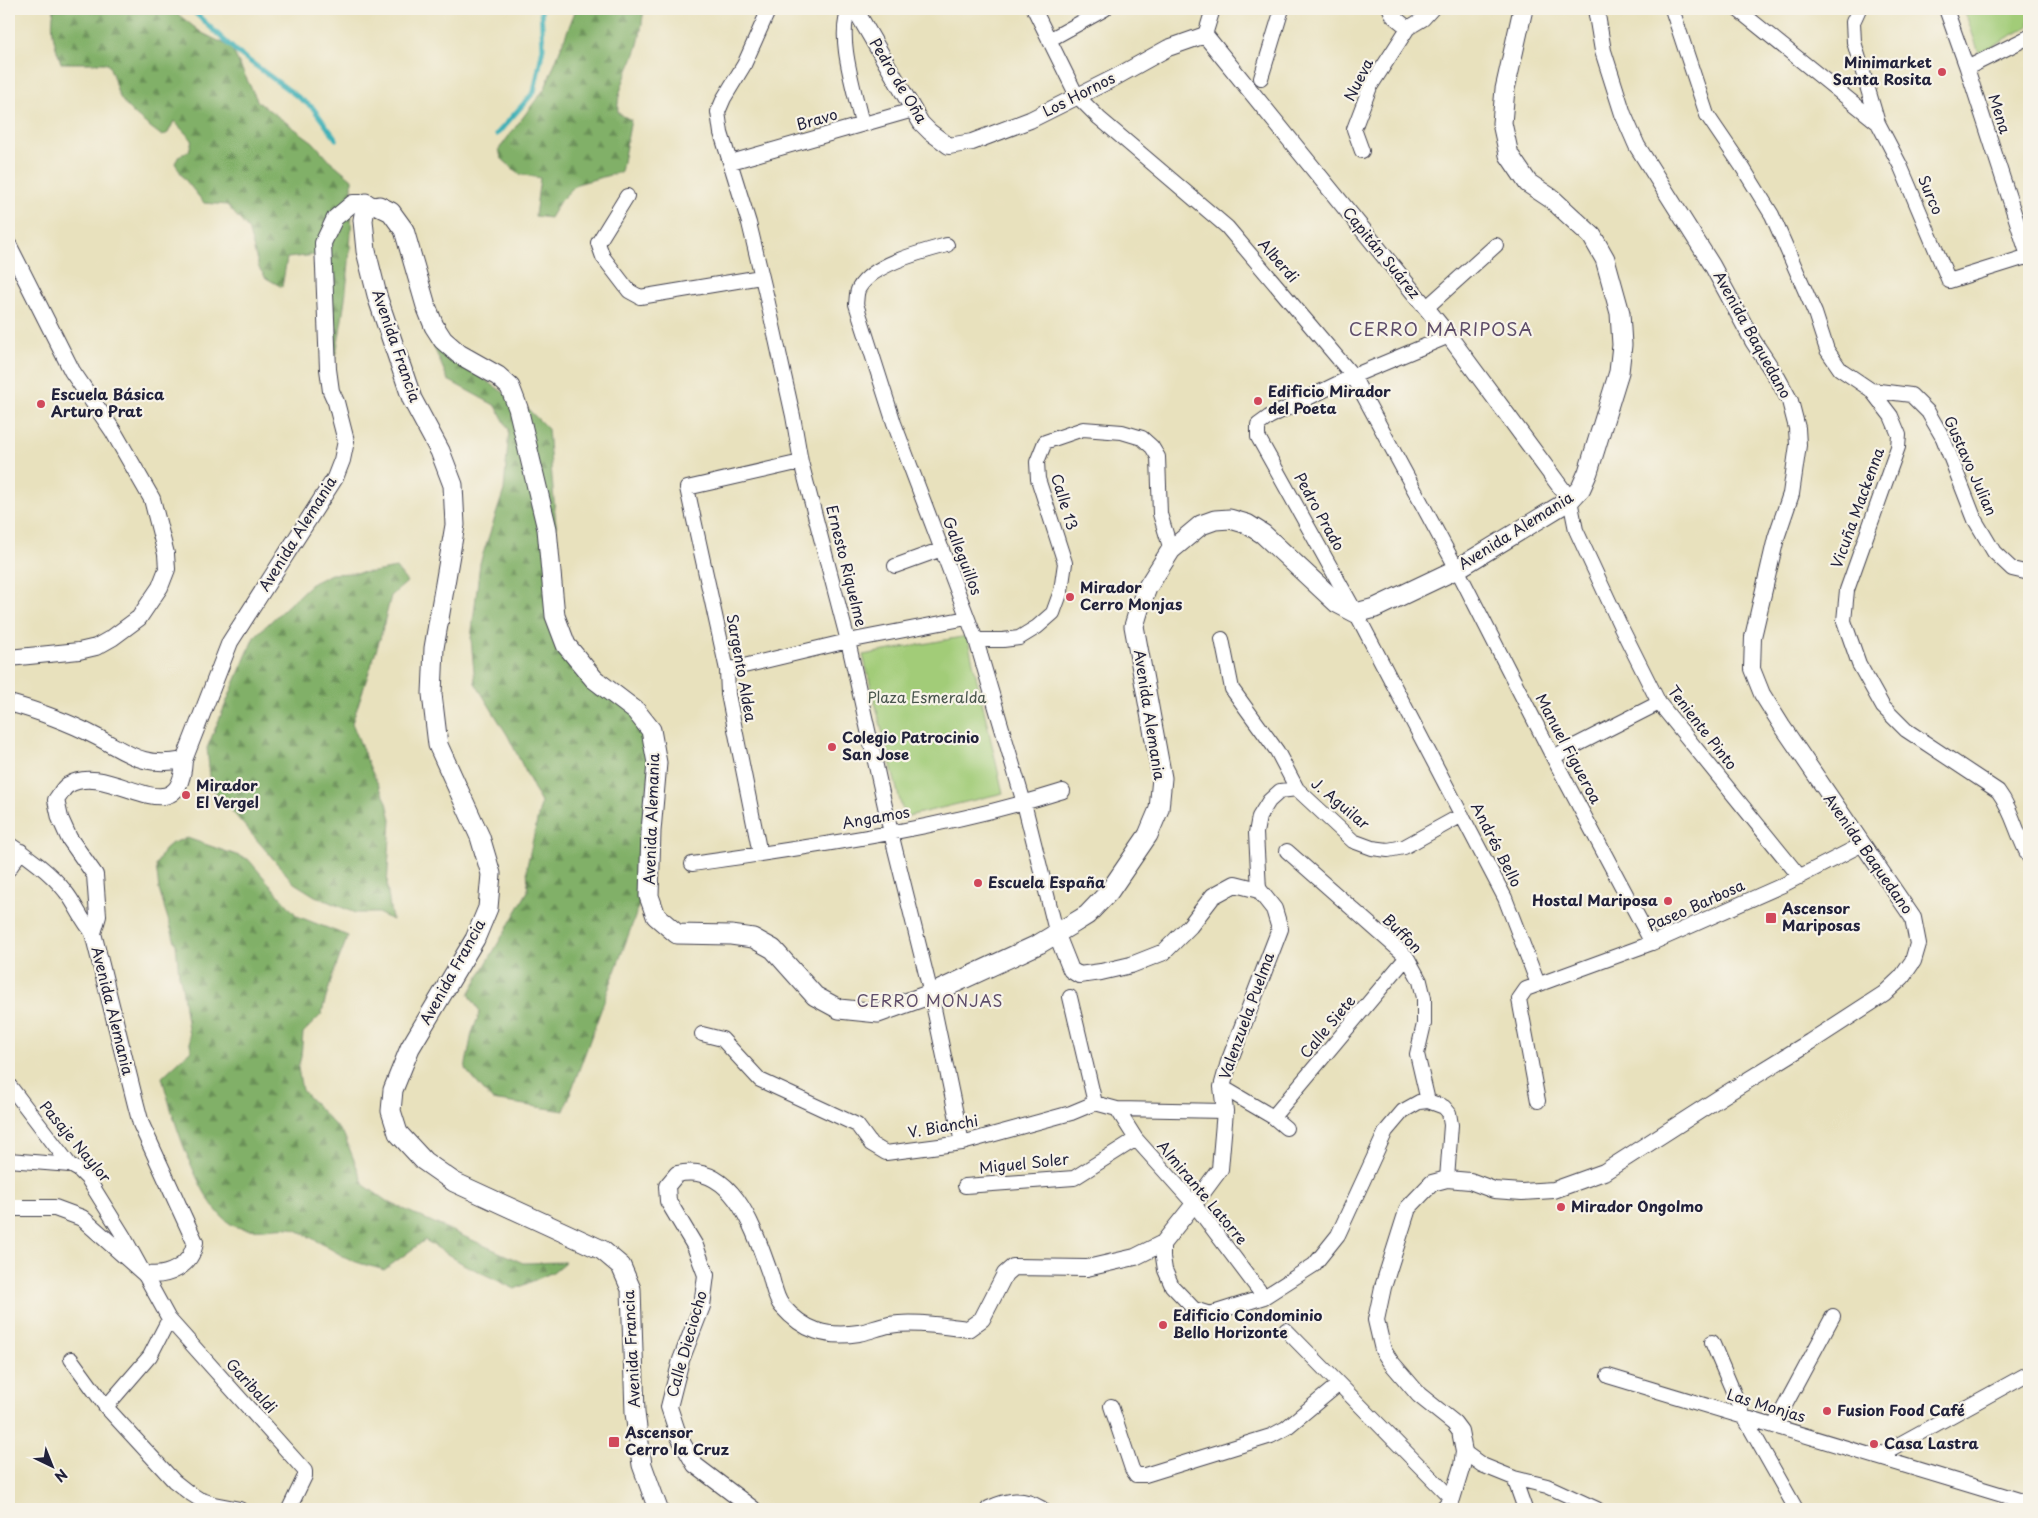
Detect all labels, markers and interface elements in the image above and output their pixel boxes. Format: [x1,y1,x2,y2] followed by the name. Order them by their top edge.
[865,33,934,128] street label: Pedro de Oña
[1833,50,1933,90] place label: Minimarket Santa Rosita
[1337,53,1379,105] street label: Nueva
[1038,65,1119,122] street label: Los Hornos
[1936,66,1948,78] marker: Minimarket Santa Rosita
[1983,91,2018,137] street label: Mena
[793,102,840,135] street label: Bravo
[1913,171,1950,218] street label: Surco
[1338,201,1426,303] street label: Capitán Suárez
[1253,233,1305,287] street label: Alberdi
[1709,266,1798,402] street label: Avenida Baquedano
[367,286,428,406] street label: Avenida Francia
[1349,315,1533,342] district label: CERRO MARIPOSA
[1268,379,1391,419] place label: Edificio Mirador del Poeta
[51,382,165,422] place label: Escuela Básica Arturo Prat
[1252,395,1264,407] marker: Edificio Mirador del Poeta
[35,398,47,410] marker: Escuela Básica Arturo Prat
[1939,412,2004,519] street label: Gustavo Julian
[1824,443,1889,571] street label: Vicuña Mackenna
[1289,468,1351,554] street label: Pedro Prado
[252,471,342,595] street label: Avenida Alemania
[1046,471,1085,533] street label: Calle 13
[1453,485,1578,574] street label: Avenida Alemania
[821,502,874,629] street label: Ernesto Riquelme
[938,513,989,598] street label: Galleguillos
[1080,575,1182,615] place label: Mirador Cerro Monjas
[1064,591,1076,603] marker: Mirador Cerro Monjas
[722,612,763,724] street label: Sargento Aldea
[1129,648,1172,782] street label: Avenida Alemania
[1663,680,1744,774] street label: Teniente Pinto
[867,685,987,708] park label: Plaza Esmeralda
[1530,689,1608,808] street label: Manuel Figueroa
[842,725,979,765] place label: Colegio Patrocinio San Jose
[826,741,838,753] marker: Colegio Patrocinio San Jose
[637,752,664,885] street label: Avenida Alemania
[1307,772,1375,834] street label: J. Aguilar
[196,773,259,813] place label: Mirador El Vergel
[1819,788,1920,918] street label: Avenida Baquedano
[180,789,192,801] marker: Mirador El Vergel
[1466,798,1529,891] street label: Andrés Bello
[840,799,911,834] street label: Angamos
[988,870,1106,893] place label: Escuela España
[1643,873,1749,936] street label: Paseo Barbosa
[972,877,984,889] marker: Escuela España
[1532,888,1658,911] place label: Hostal Mariposa
[1662,895,1674,907] marker: Hostal Mariposa
[1781,896,1860,936] place label: Ascensor Mariposas
[1378,908,1428,958] street label: Buffon
[1764,911,1778,925] marker: Ascensor Mariposas
[413,914,491,1028] street label: Avenida Francia
[86,944,141,1078] street label: Avenida Alemania
[1212,948,1279,1082] street label: Valenzuela Puelma
[856,988,1004,1012] district label: CERRO MONJAS
[1294,989,1360,1063] street label: Calle Siete
[35,1095,117,1187] street label: Pasaje Naylor
[906,1108,980,1143] street label: V. Bianchi
[1153,1135,1254,1249] street label: Almirante Latorre
[978,1146,1070,1179] street label: Miguel Soler
[1571,1194,1703,1217] place label: Mirador Ongolmo
[1555,1201,1567,1213] marker: Mirador Ongolmo
[659,1288,712,1400] street label: Calle Dieciocho
[616,1289,645,1408] street label: Avenida Francia
[1173,1303,1323,1343] place label: Edificio Condominio Bello Horizonte
[1157,1319,1169,1331] marker: Edificio Condominio Bello Horizonte
[221,1352,283,1418] street label: Garibaldi
[1724,1382,1809,1427] street label: Las Monjas
[1837,1398,1965,1421] place label: Fusion Food Café
[1821,1405,1833,1417] marker: Fusion Food Café
[624,1420,729,1460] place label: Ascensor Cerro la Cruz
[1884,1431,1979,1454] place label: Casa Lastra
[607,1435,621,1449] marker: Ascensor Cerro la Cruz
[1868,1438,1880,1450] marker: Casa Lastra
[28,1440,78,1490] north arrow
[50,1464,72,1487] text: N

